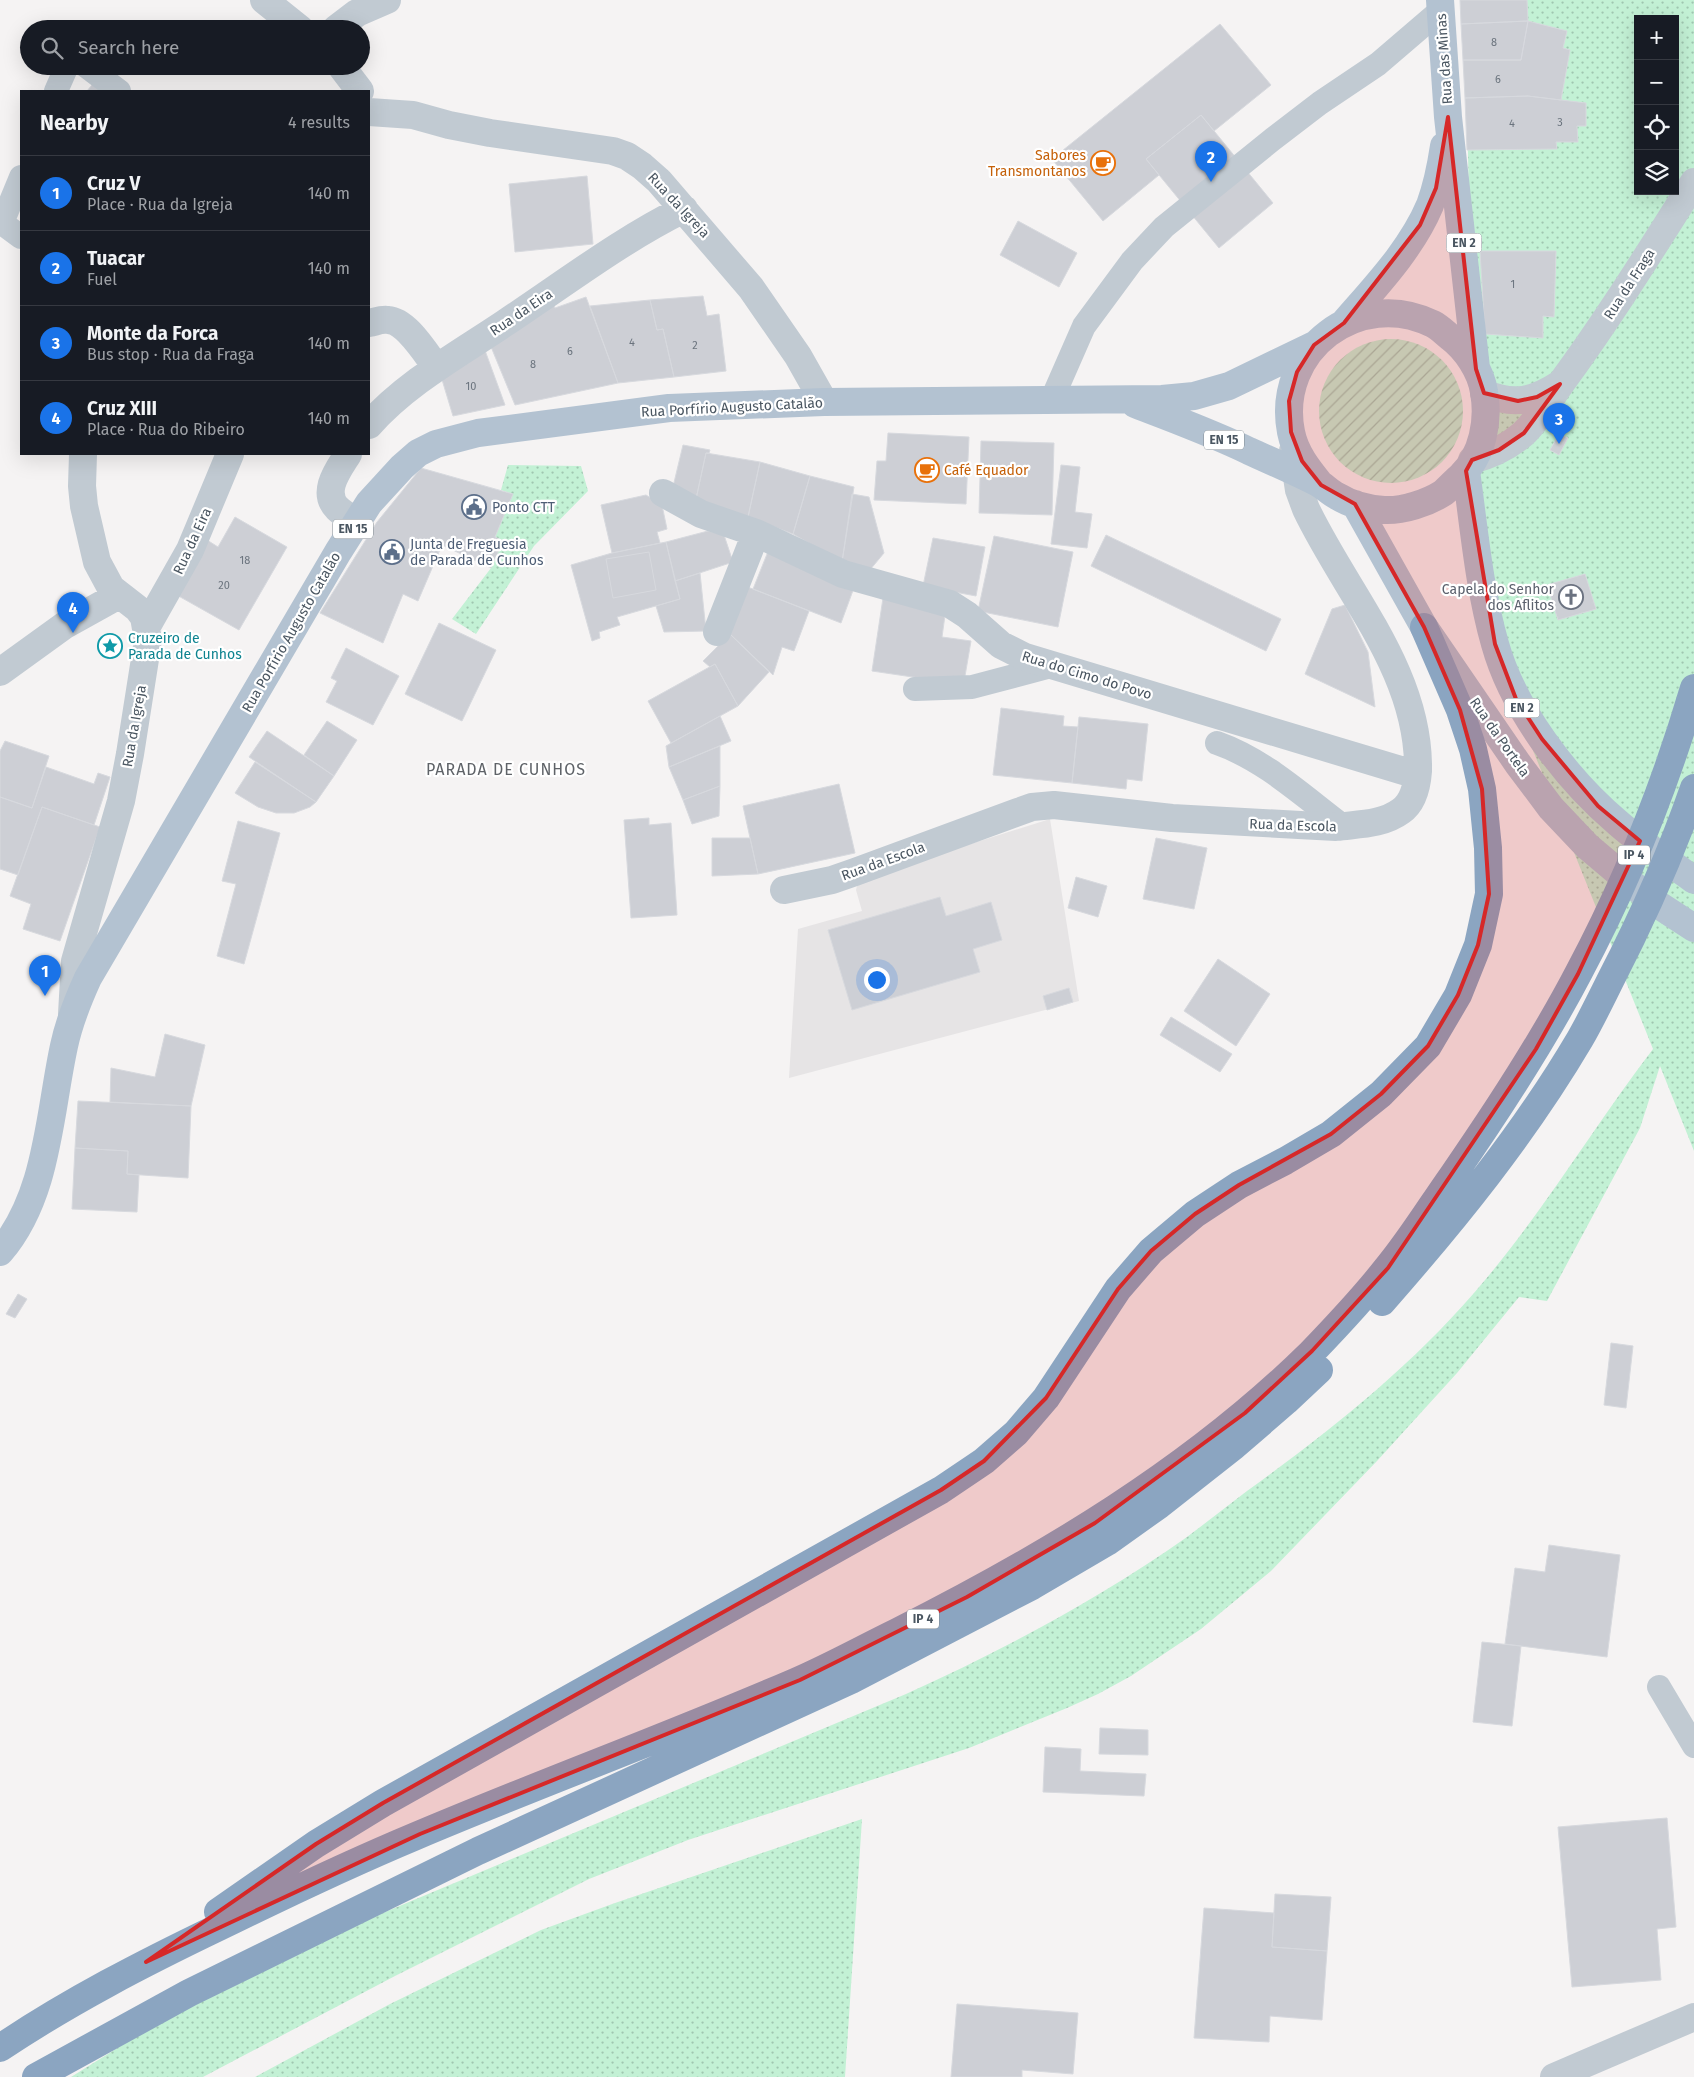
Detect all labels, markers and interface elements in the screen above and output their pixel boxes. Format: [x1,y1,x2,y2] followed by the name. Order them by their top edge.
[1433,12,1456,105] street label: Rua das Minas
[1634,15,1679,195] map controls
[1634,15,1679,60] button: +
[20,20,370,75] search box
[38,34,66,62] icon: search
[78,36,179,59] text: Search here
[1491,36,1497,49] house number: 8
[1634,60,1679,105] button: −
[1495,73,1501,86] house number: 6
[1634,105,1679,150] button: locate
[40,110,108,136] text: Nearby
[288,113,350,132] text: 4 results
[1557,116,1563,129] house number: 3
[1509,117,1515,130] house number: 4
[1195,141,1227,182] pin: 2
[988,147,1086,180] place label: Sabores Transmontanos
[1090,150,1116,176] cafe icon: Sabores Transmontanos
[1634,150,1679,195] button: layers
[644,169,713,242] street label: Rua da Igreja
[87,172,140,195] text: Cruz V
[52,184,60,203] text: 1
[308,184,350,203] text: 140 m
[87,195,233,214] text: Place · Rua da Igreja
[1446,234,1482,252] road number: EN 2
[1600,246,1659,323] street label: Rua da Fraga
[87,247,145,270] text: Tuacar
[52,259,60,278] text: 2
[308,259,350,278] text: 140 m
[87,270,117,289] text: Fuel
[1511,278,1515,291] house number: 1
[487,285,556,339] street label: Rua da Eira
[87,322,218,345] text: Monte da Forca
[52,334,60,353] text: 3
[308,334,350,353] text: 140 m
[629,336,635,349] house number: 4
[692,339,698,352] house number: 2
[87,345,255,364] text: Bus stop · Rua da Fraga
[567,345,573,358] house number: 6
[530,358,536,371] house number: 8
[466,380,476,393] house number: 10
[641,394,823,421] street label: Rua Porfírio Augusto Catalão
[87,397,157,420] text: Cruz XIII
[1543,403,1575,444] pin: 3
[51,409,61,428] text: 4
[308,409,350,428] text: 140 m
[87,420,245,439] text: Place · Rua do Ribeiro
[1204,430,1244,450] road number: EN 15
[914,457,940,483] cafe icon: Café Equador
[944,462,1029,479] place label: Café Equador
[461,494,487,520] public building icon: Ponto CTT
[492,499,556,516] place label: Ponto CTT
[170,505,215,577] street label: Rua da Eira
[333,520,373,538] road number: EN 15
[410,536,544,569] place label: Junta de Freguesia de Parada de Cunhos
[379,539,405,565] public building icon: Junta de Freguesia de Parada de Cunhos
[239,549,344,715] street label: Rua Porfírio Augusto Catalão
[240,554,250,567] house number: 18
[218,579,230,592] house number: 20
[1442,581,1555,614] place label: Capela do Senhor dos Aflitos
[1558,584,1584,610] church icon: Capela do Senhor dos Aflitos
[57,592,89,633] pin: 4
[128,630,242,663] place label: Cruzeiro de Parada de Cunhos
[97,633,123,659] place icon: Cruzeiro de Parada de Cunhos
[1020,648,1154,703] street label: Rua do Cimo do Povo
[119,684,150,769] street label: Rua da Igreja
[1466,694,1533,780] street label: Rua da Portela
[1504,698,1540,718] road number: EN 2
[426,760,586,779] district label: PARADA DE CUNHOS
[1249,815,1337,836] street label: Rua da Escola
[839,838,927,884] street label: Rua da Escola
[1618,846,1650,864] road number: IP 4
[29,955,61,996] pin: 1
[864,967,890,993] your location
[907,1610,939,1628] road number: IP 4

